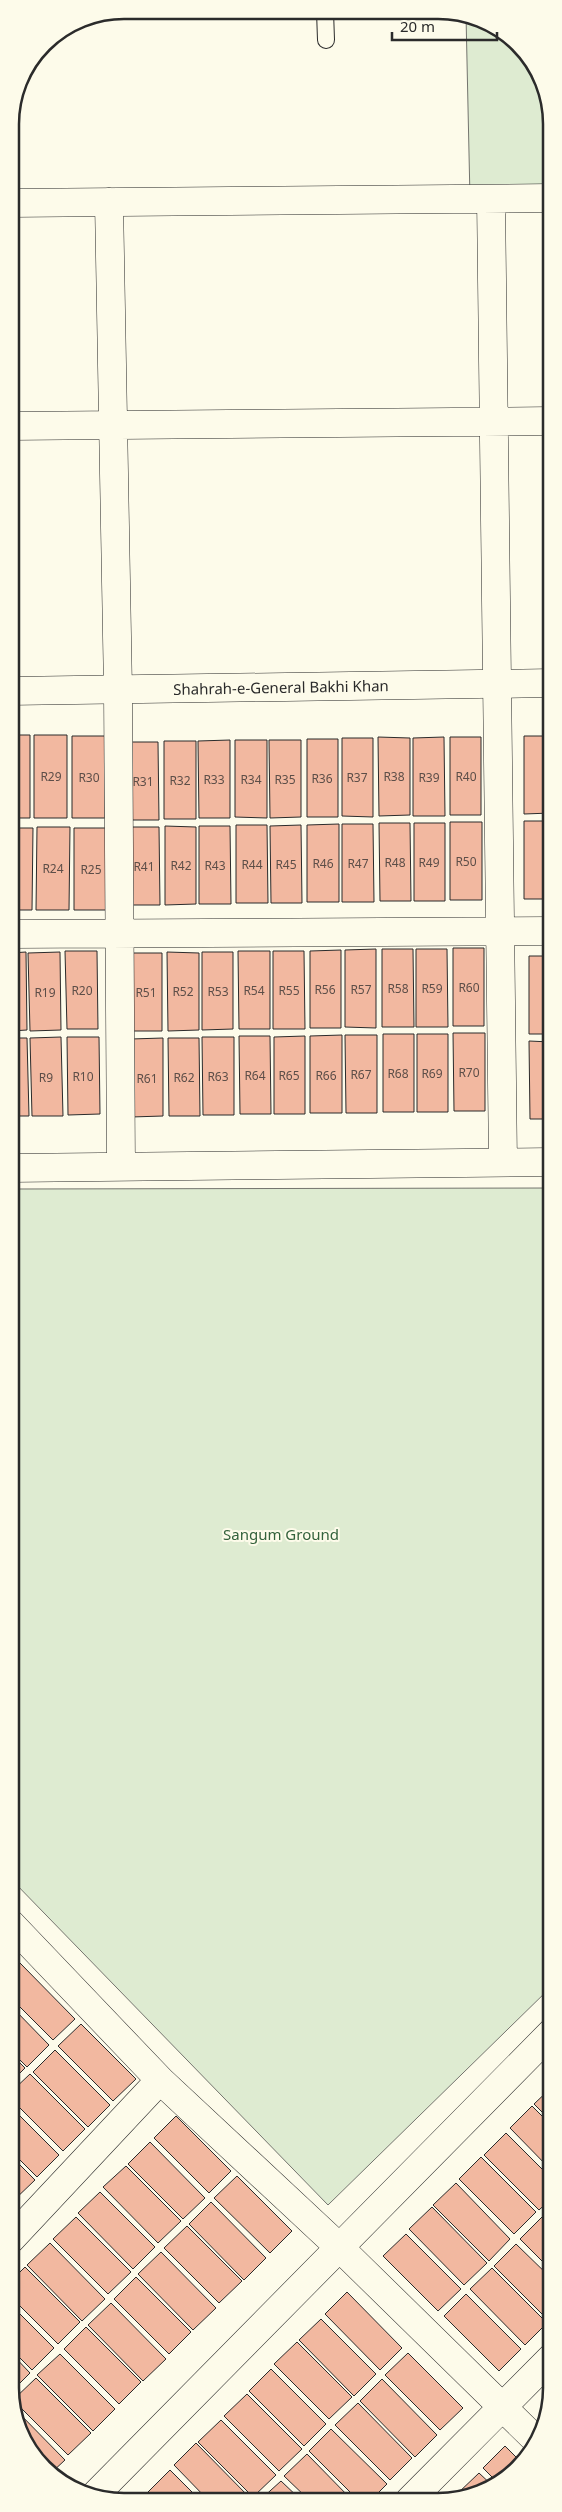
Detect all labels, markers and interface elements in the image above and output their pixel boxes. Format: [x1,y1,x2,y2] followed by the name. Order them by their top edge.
[392,10,497,42] scale bar
[400,16,435,36] text: 20 m
[173,675,389,699] street label: Shahrah-e-General Bakhi Khan
[40,768,62,785] house number: R29
[383,768,405,785] house number: R38
[455,768,477,785] house number: R40
[78,769,100,786] house number: R30
[346,769,368,786] house number: R37
[418,769,440,786] house number: R39
[311,770,333,787] house number: R36
[203,771,225,788] house number: R33
[240,771,262,788] house number: R34
[274,771,296,788] house number: R35
[169,772,191,789] house number: R32
[132,773,154,790] house number: R31
[455,853,477,870] house number: R50
[384,854,406,871] house number: R48
[418,854,440,871] house number: R49
[312,855,334,872] house number: R46
[347,855,369,872] house number: R47
[241,856,263,873] house number: R44
[275,856,297,873] house number: R45
[170,857,192,874] house number: R42
[204,857,226,874] house number: R43
[133,858,155,875] house number: R41
[42,860,64,877] house number: R24
[80,861,102,878] house number: R25
[458,979,480,996] house number: R60
[387,980,409,997] house number: R58
[421,980,443,997] house number: R59
[314,981,336,998] house number: R56
[350,981,372,998] house number: R57
[71,982,93,999] house number: R20
[243,982,265,999] house number: R54
[278,982,300,999] house number: R55
[172,983,194,1000] house number: R52
[207,983,229,1000] house number: R53
[34,984,56,1001] house number: R19
[135,984,157,1001] house number: R51
[458,1064,480,1081] house number: R70
[387,1065,409,1082] house number: R68
[421,1065,443,1082] house number: R69
[350,1066,372,1083] house number: R67
[244,1067,266,1084] house number: R64
[278,1067,300,1084] house number: R65
[315,1067,337,1084] house number: R66
[72,1068,94,1085] house number: R10
[207,1068,229,1085] house number: R63
[39,1069,53,1086] house number: R9
[173,1069,195,1086] house number: R62
[136,1070,158,1087] house number: R61
[223,1524,339,1544] park label: Sangum Ground

